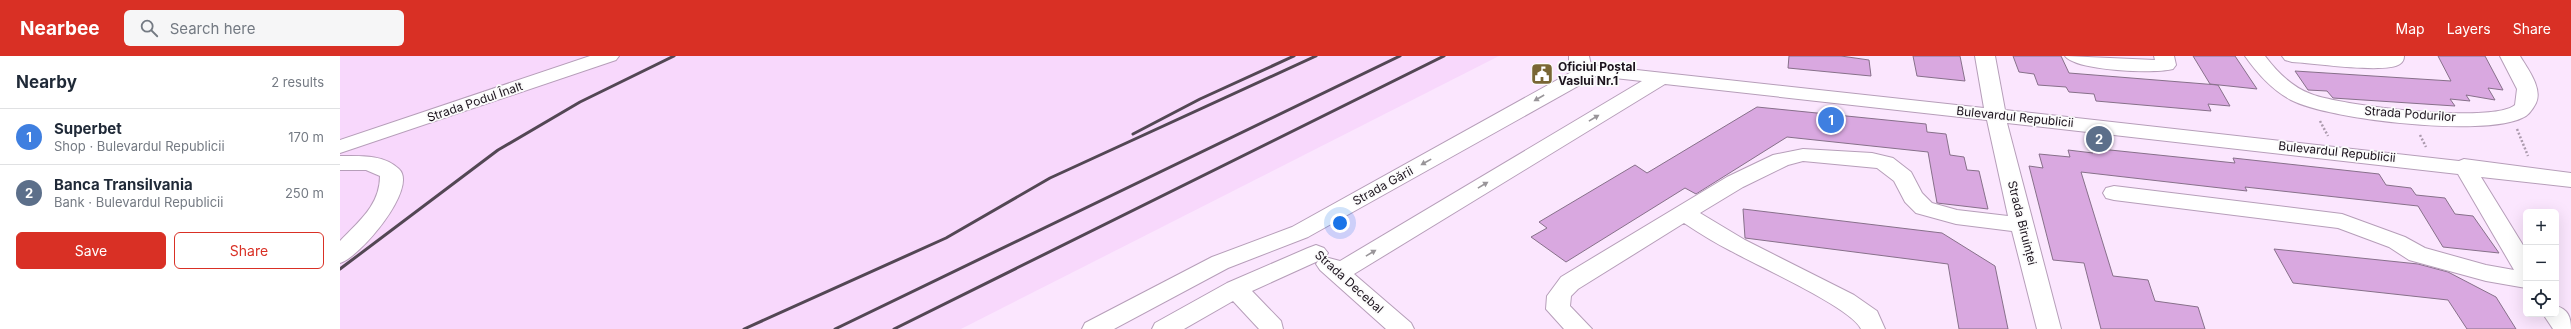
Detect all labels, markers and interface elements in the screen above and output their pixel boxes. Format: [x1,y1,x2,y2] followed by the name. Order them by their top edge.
[124,10,404,46] search box
[20,17,100,40] text: Nearbee
[138,17,160,39] icon: search
[170,19,255,38] text: Search here
[2396,20,2425,37] text: Map
[2447,20,2491,37] text: Layers
[2513,20,2551,37] text: Share
[1558,59,1636,88] place label: Oficiul Poștal Vaslui Nr.1
[1529,61,1555,87] public building icon: Oficiul Poștal Vaslui Nr.1
[16,72,77,92] text: Nearby
[271,74,324,90] text: 2 results
[425,78,525,125] street label: Strada Podul Înalt
[1534,94,1545,101] one-way arrow
[1956,103,2075,130] street label: Bulevardul Republicii
[2364,103,2457,124] street label: Strada Podurilor
[1818,105,1844,135] pin: 1
[1589,114,1599,122] one-way arrow
[54,119,122,138] text: Superbet
[2086,124,2112,154] pin: 2
[26,129,32,145] text: 1
[288,129,324,145] text: 170 m
[54,138,225,154] text: Shop · Bulevardul Republicii
[2278,138,2397,165] street label: Bulevardul Republicii
[1420,158,1432,165] one-way arrow
[1350,163,1416,208] street label: Strada Gării
[54,175,193,194] text: Banca Transilvania
[2005,179,2040,267] street label: Strada Biruinței
[1477,182,1489,189] one-way arrow
[25,185,33,201] text: 2
[285,185,324,201] text: 250 m
[54,194,223,210] text: Bank · Bulevardul Republicii
[2523,209,2559,317] map controls
[2523,209,2559,245] button: +
[1330,213,1350,233] your location
[16,232,166,269] button: Save
[174,232,324,269] button: Share
[2523,245,2559,281] button: −
[1312,247,1387,316] street label: Strada Decebal
[1365,249,1377,256] one-way arrow
[2523,281,2559,317] button: locate

